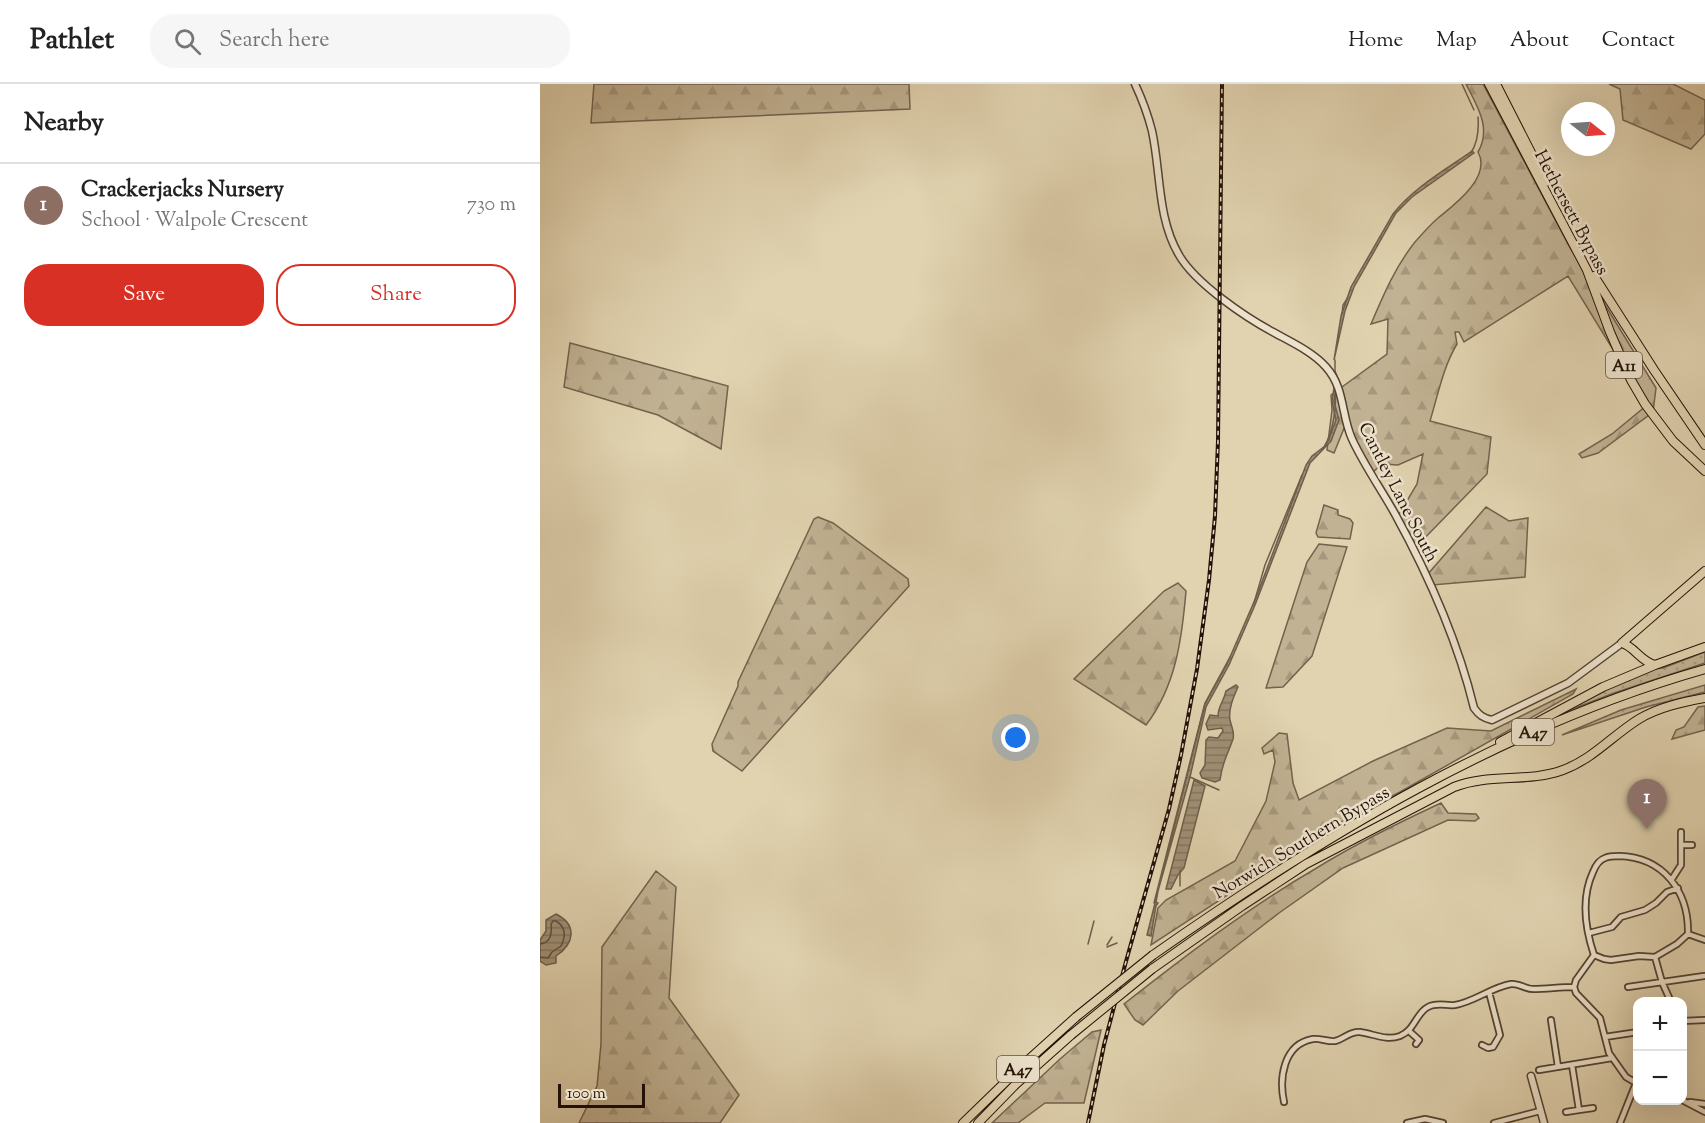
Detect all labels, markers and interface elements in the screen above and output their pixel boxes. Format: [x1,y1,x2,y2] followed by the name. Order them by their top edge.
[150,14,570,68] search box
[30,21,114,61] text: Pathlet
[171,25,204,58] icon: search
[219,25,329,57] text: Search here
[1348,26,1403,56] text: Home
[1436,26,1477,56] text: Map
[1510,26,1569,56] text: About
[1602,26,1675,56] text: Contact
[1561,102,1615,156] north arrow
[24,105,104,142] text: Nearby
[1526,146,1614,280] street label: Hethersett Bypass
[81,175,284,207] text: Crackerjacks Nursery
[40,191,47,220] text: 1
[467,191,516,220] text: 730 m
[81,207,308,236] text: School · Walpole Crescent
[24,264,264,326] button: Save
[276,264,516,326] button: Share
[1606,352,1642,378] road number: A11
[1351,418,1444,568] street label: Cantley Lane South
[1512,719,1554,745] road number: A47
[1001,723,1030,752] your location
[1628,780,1666,829] pin: 1
[1209,781,1395,907] street label: Norwich Southern Bypass
[1633,997,1687,1105] map controls
[1633,997,1687,1051] button: +
[1633,1051,1687,1105] button: −
[997,1056,1039,1082] road number: A47
[558,1081,645,1108] scale bar
[567,1083,606,1106] text: 100 m

